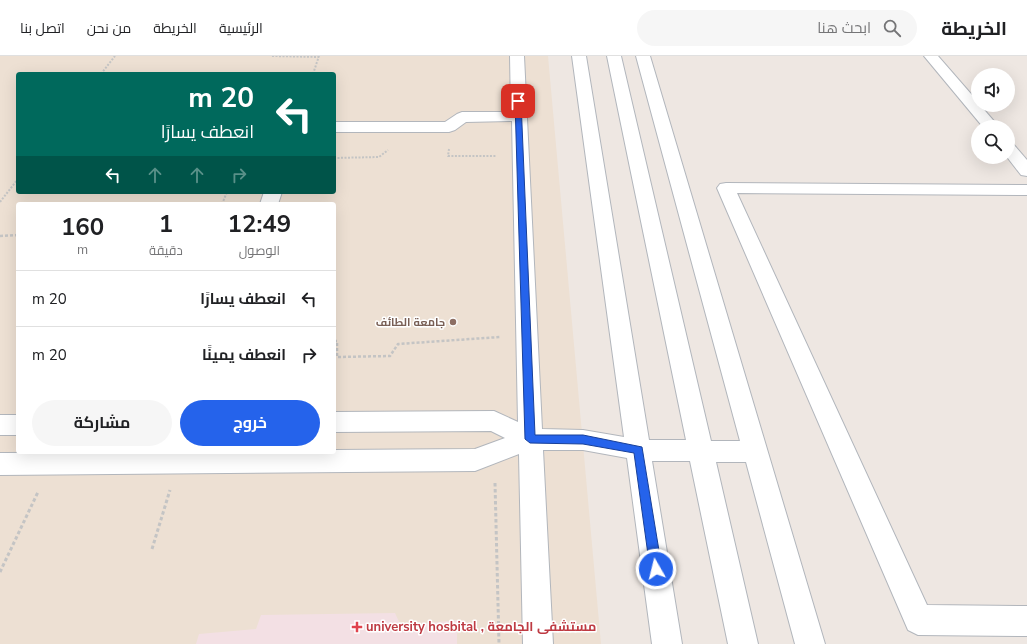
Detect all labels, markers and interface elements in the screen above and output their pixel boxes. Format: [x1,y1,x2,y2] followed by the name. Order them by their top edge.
[637,10,917,46] search box
[941,16,1007,42] text: الخريطة
[881,17,903,39] icon: search
[817,18,871,38] text: ابحث هنا
[20,19,65,38] text: اتصل بنا
[87,19,131,38] text: من نحن
[153,19,197,38] text: الخريطة
[219,19,263,38] text: الرئيسية
[971,68,1015,164] map controls
[971,68,1015,112] button: sound
[188,79,254,117] text: 20 m
[501,84,535,118] pin
[268,88,320,140] icon: left
[507,90,529,112] icon: arrive
[161,120,254,144] text: انعطف يسارًا
[971,120,1015,164] button: search
[102,164,124,186] icon: left
[144,164,166,186] icon: ahead
[186,164,208,186] icon: ahead
[228,164,250,186] icon: right
[159,208,173,240] text: 1
[228,208,291,240] text: 12:49
[61,211,104,243] text: 160
[77,241,88,259] text: m
[149,242,183,260] text: دقيقة
[239,242,280,260] text: الوصول
[298,288,320,310] icon: left
[32,289,67,309] text: 20 m
[200,289,286,309] text: انعطف يسارًا
[376,315,445,330] place label: جامعة الطائف
[448,317,458,327] marker: جامعة الطائف
[298,344,320,366] icon: right
[32,345,67,365] text: 20 m
[202,345,286,365] text: انعطف يمينًا
[32,400,172,446] button: مشاركة
[180,400,320,446] button: خروج
[635,548,677,590] position arrow
[366,618,596,636] place label: university hosbital , مستشفى الجامعة
[351,621,363,633] marker: university hosbital , مستشفى الجامعة

